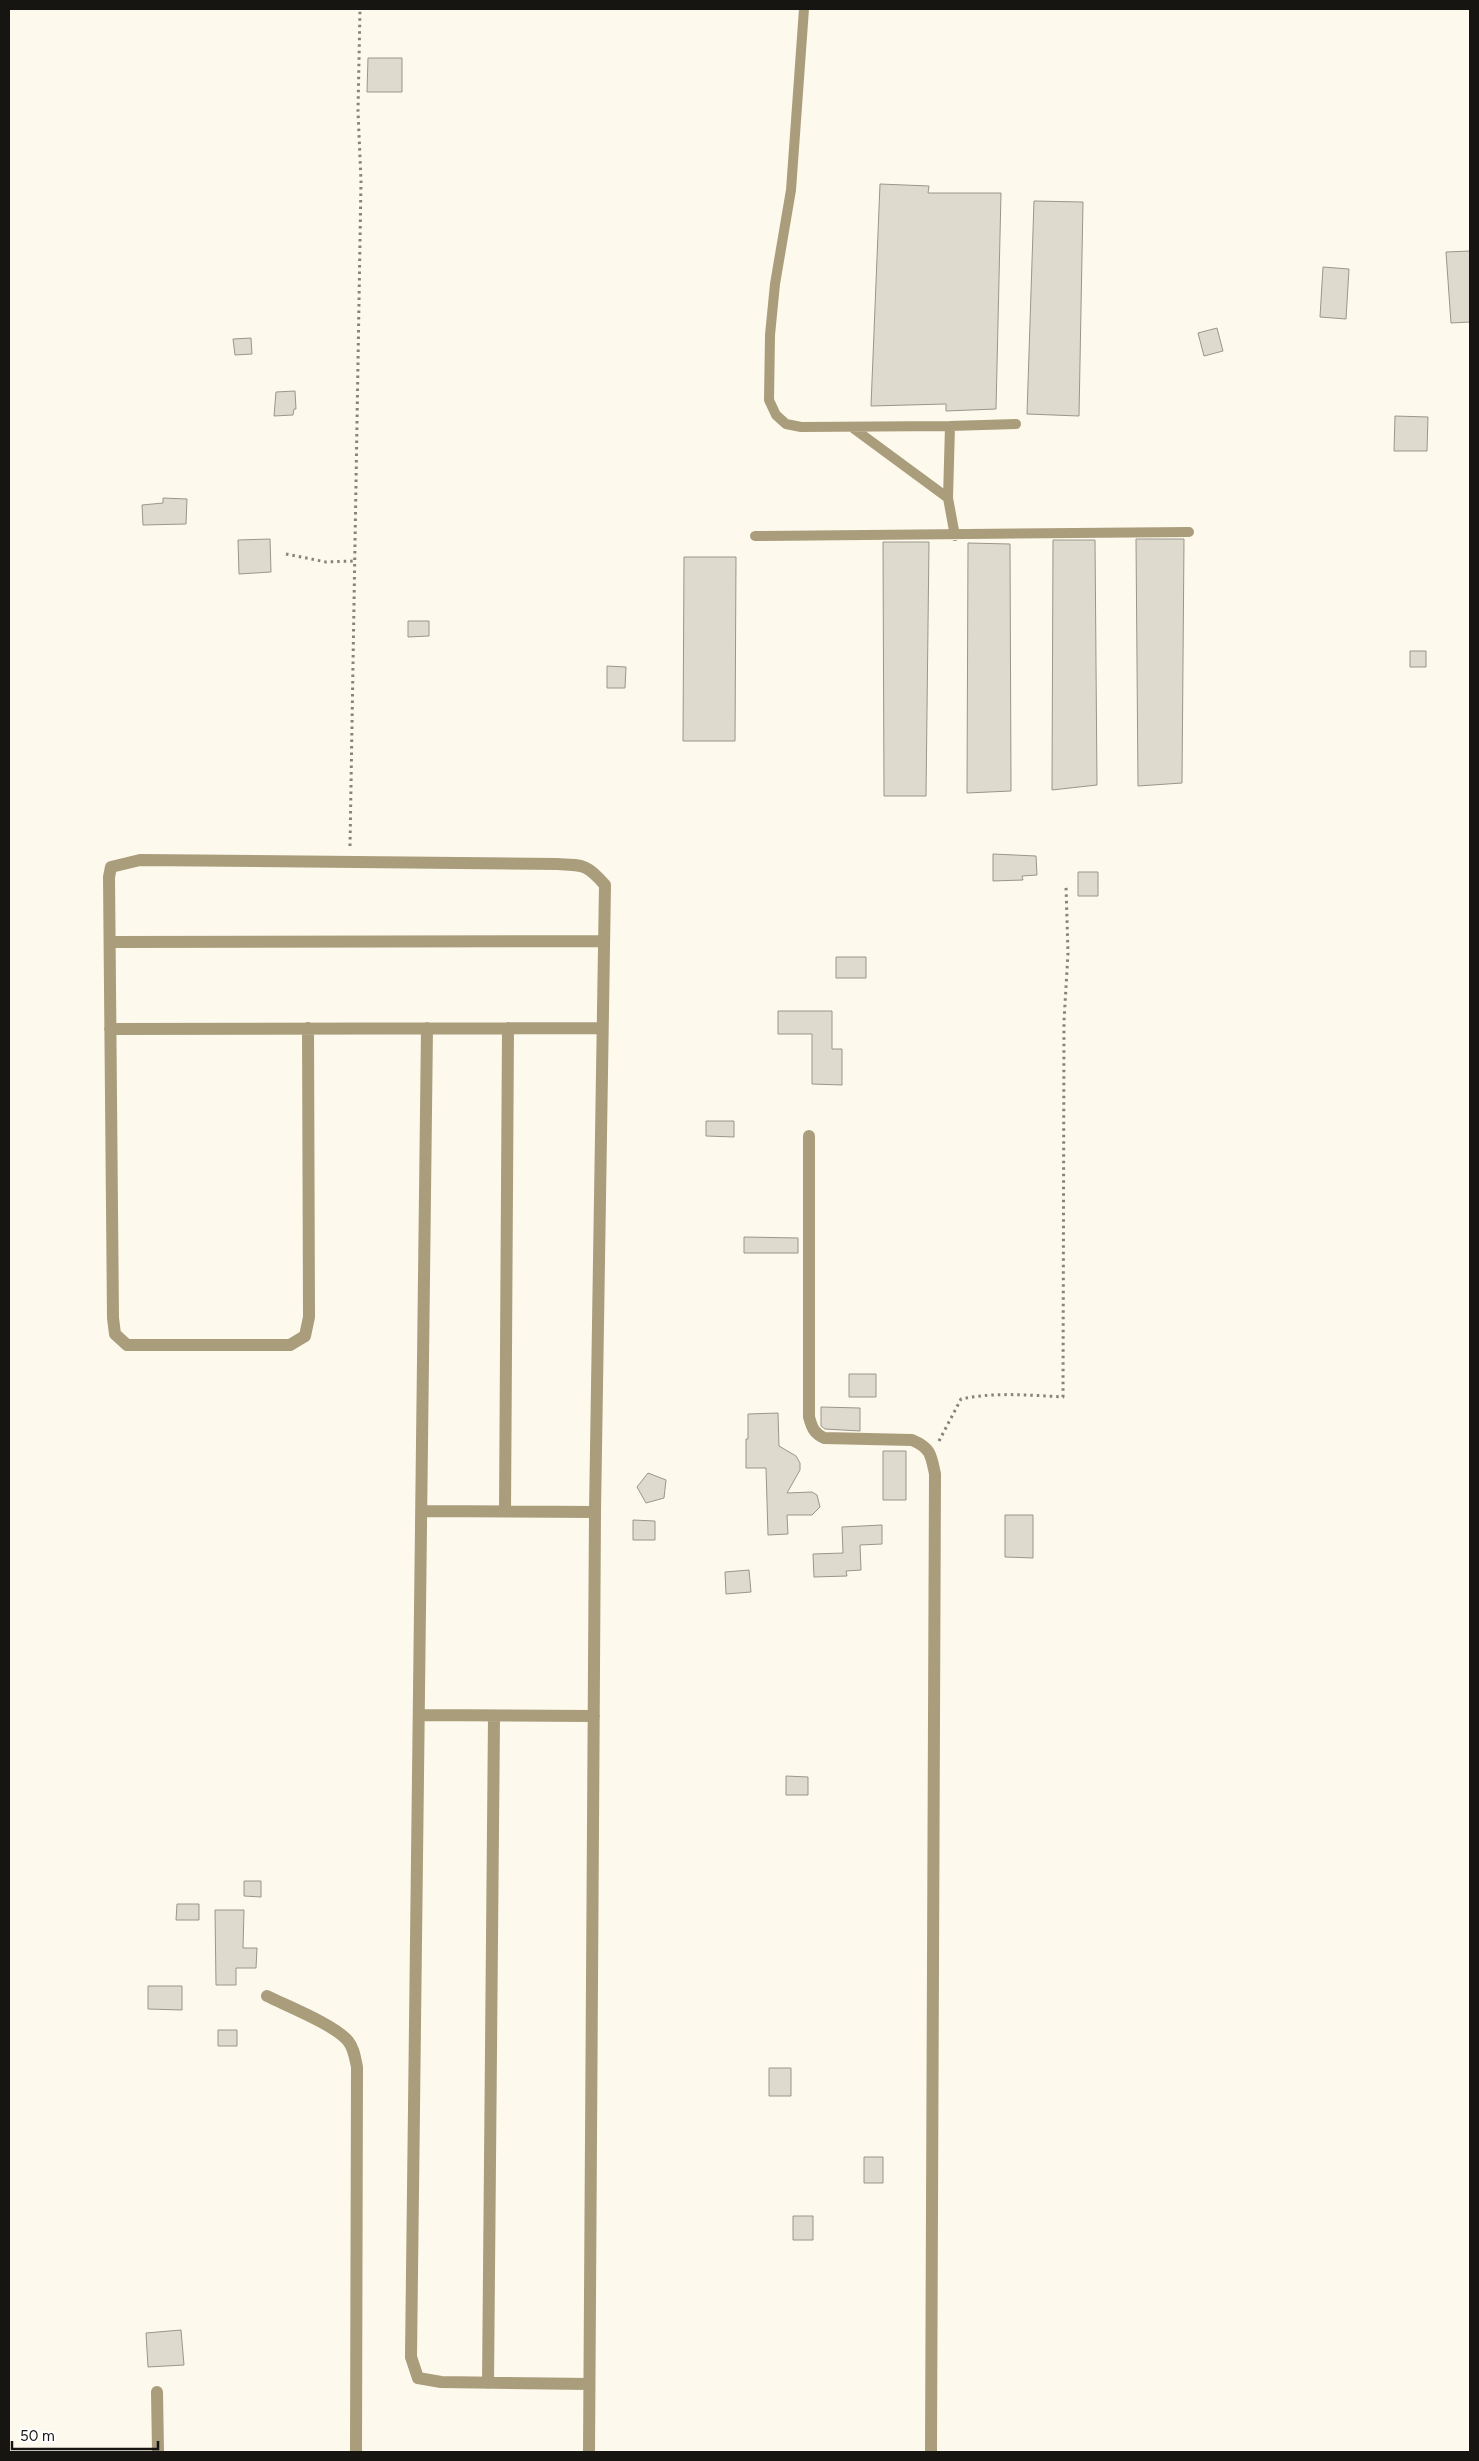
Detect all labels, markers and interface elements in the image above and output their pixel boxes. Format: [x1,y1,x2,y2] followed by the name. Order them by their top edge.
[12,2418,159,2450] scale bar
[20,2427,55,2445] text: 50 m

